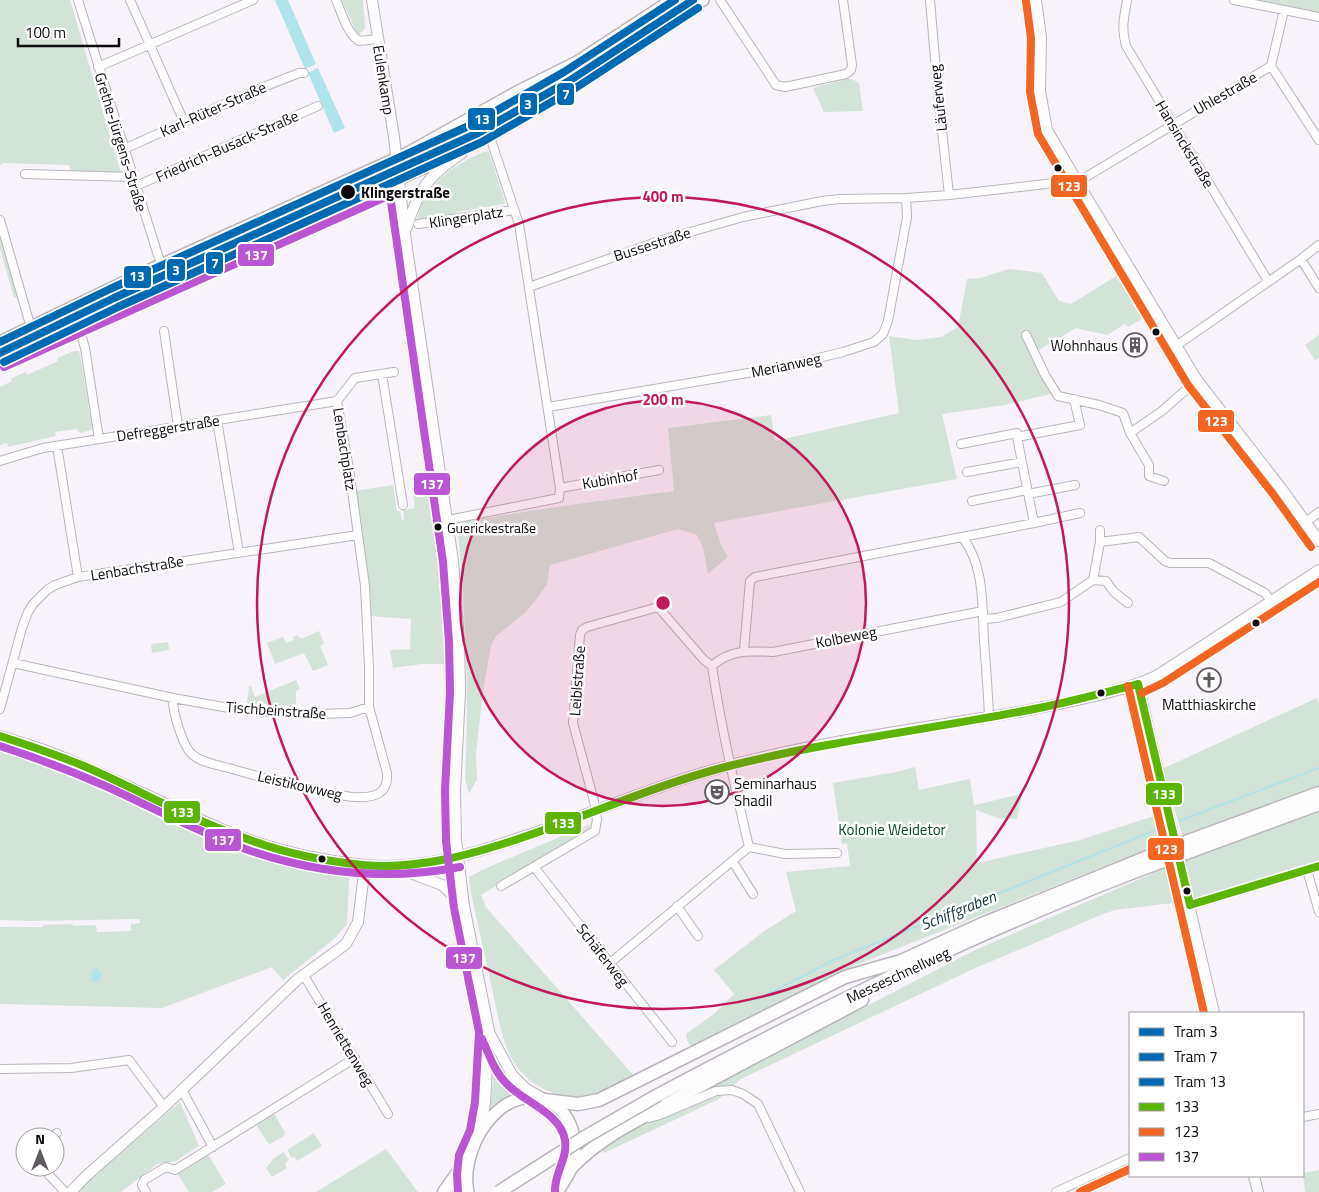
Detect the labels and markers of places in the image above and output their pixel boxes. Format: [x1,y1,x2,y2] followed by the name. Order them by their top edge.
[1053,163,1063,173] unlabelled marker
[361,181,450,204] place label: Klingerstraße
[339,183,357,201] marker: Klingerstraße
[1151,327,1161,337] unlabelled marker
[1122,332,1148,358] building icon: Wohnhaus
[1050,334,1118,357] place label: Wohnhaus
[447,517,536,538] place label: Guerickestraße
[433,522,443,532] marker: Guerickestraße
[654,594,672,612] centre of rings
[1251,618,1261,628] unlabelled marker
[1196,667,1222,693] church icon: Matthiaskirche
[1096,688,1106,698] unlabelled marker
[1162,693,1256,716] place label: Matthiaskirche
[734,772,817,812] place label: Seminarhaus Shadil
[704,779,730,805] theatre icon: Seminarhaus Shadil
[317,854,327,864] unlabelled marker
[1182,886,1192,896] unlabelled marker

